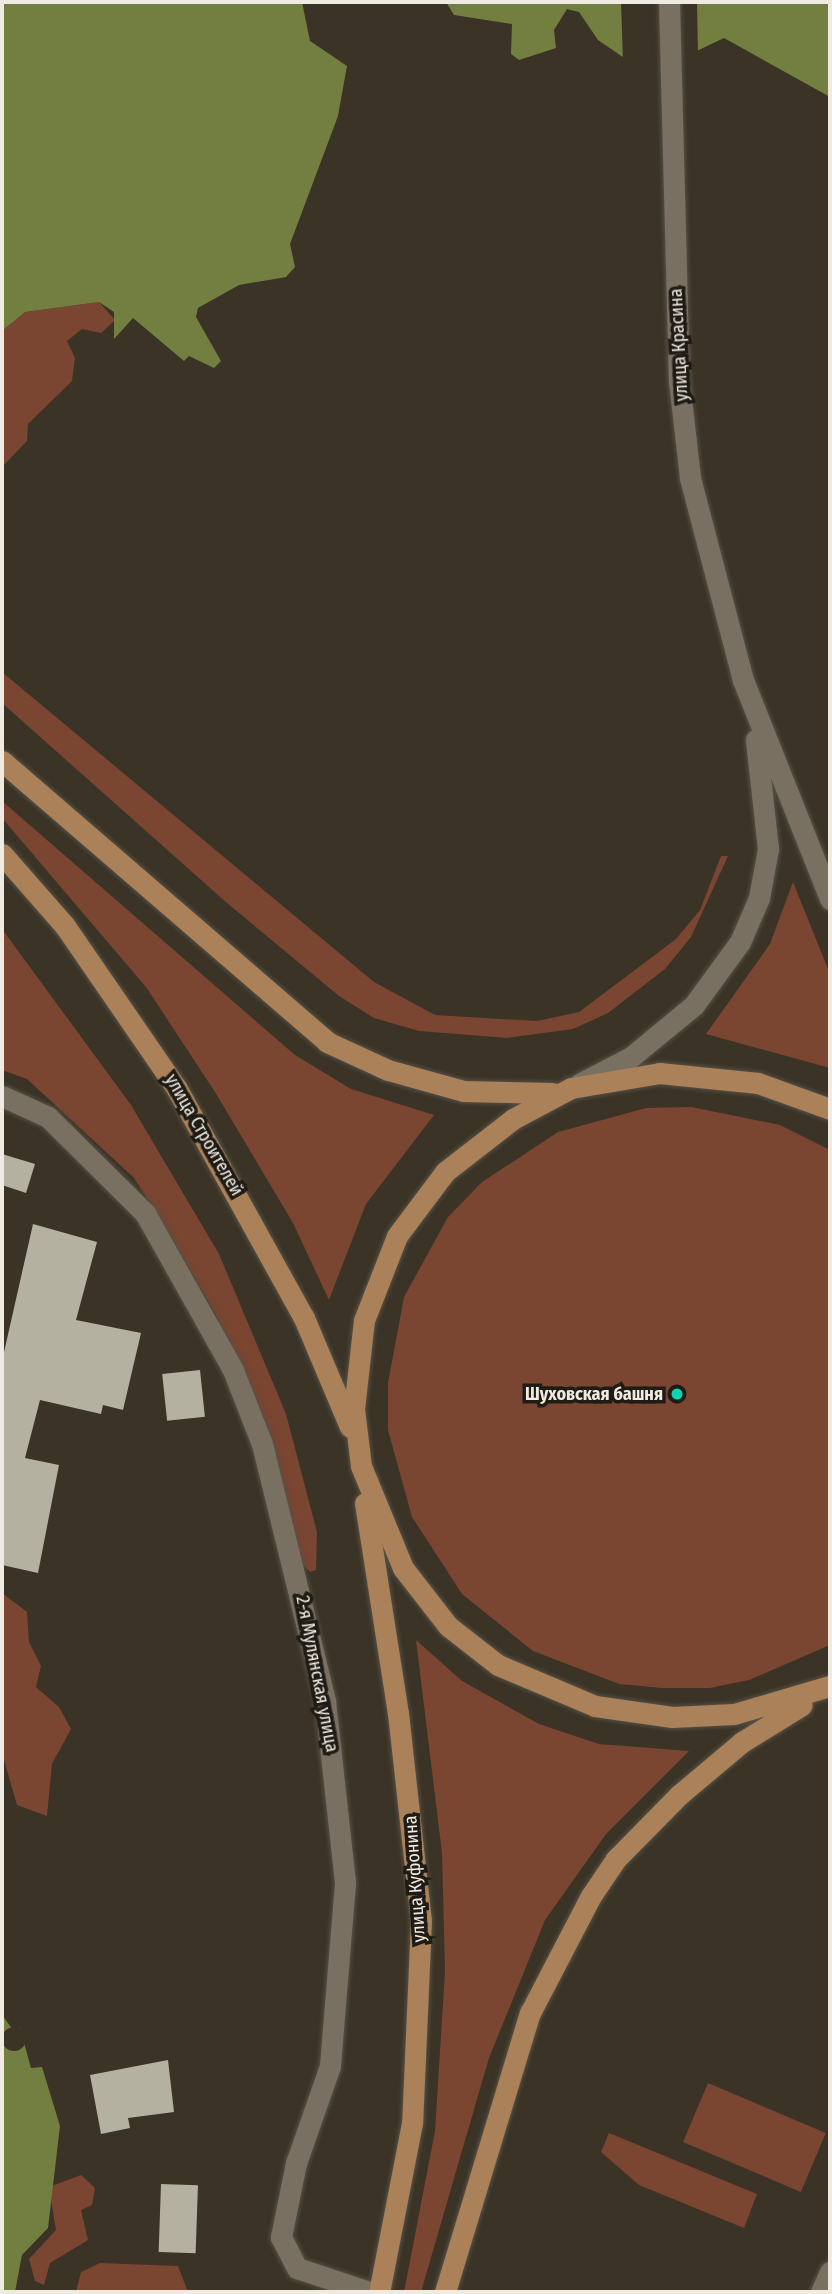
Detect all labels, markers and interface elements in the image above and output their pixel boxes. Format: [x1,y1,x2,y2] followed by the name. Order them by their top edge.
[665,288,693,402] street label: улица Красина
[160,1070,248,1200] street label: улица Строителей
[525,1383,663,1405] place label: Шуховская башня
[669,1386,685,1402] marker: Шуховская башня
[291,1594,343,1754] street label: 2-я Мулянская улица
[400,1815,430,1943] street label: улица Куфонина

